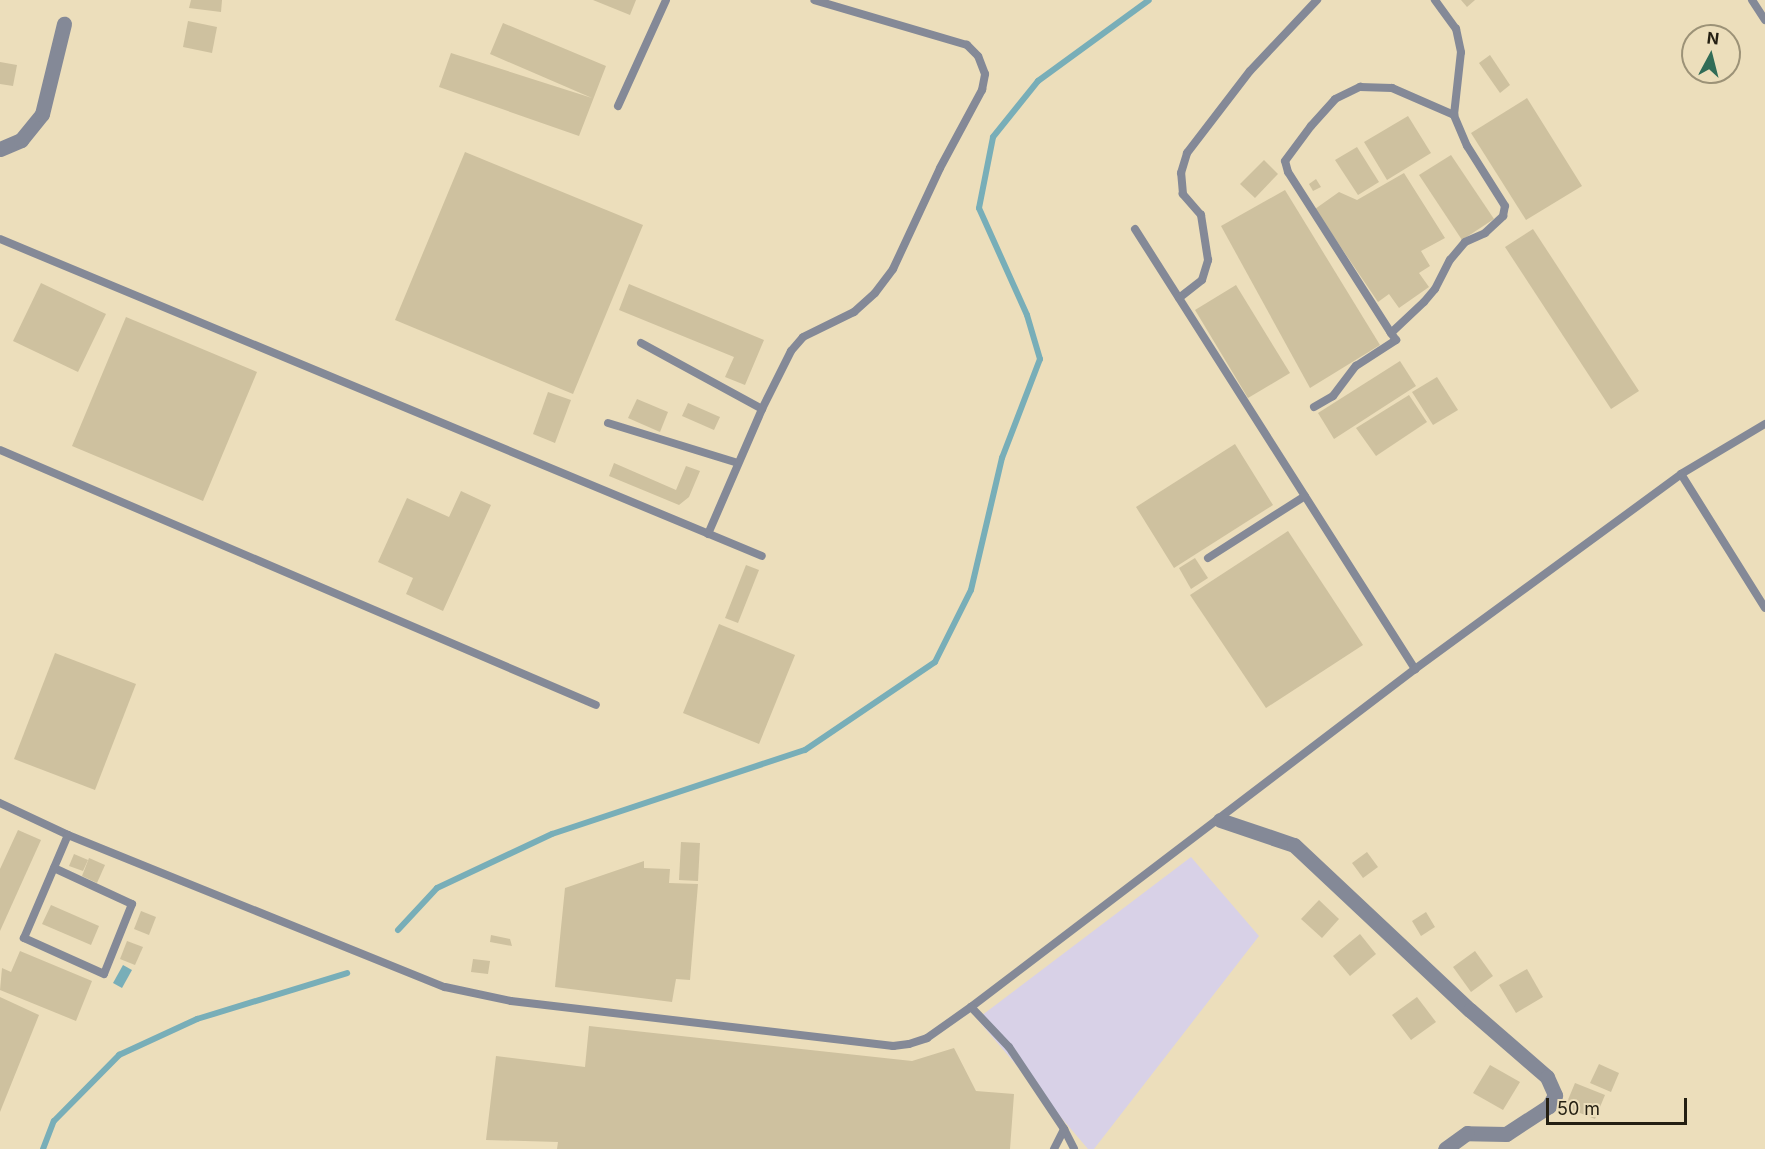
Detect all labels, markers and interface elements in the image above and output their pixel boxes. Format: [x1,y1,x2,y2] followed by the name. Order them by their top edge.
[1681,24,1741,84] north arrow
[1706,27,1720,49] text: N
[1549,1086,1690,1124] scale bar
[1557,1098,1600,1119] text: 50 m

